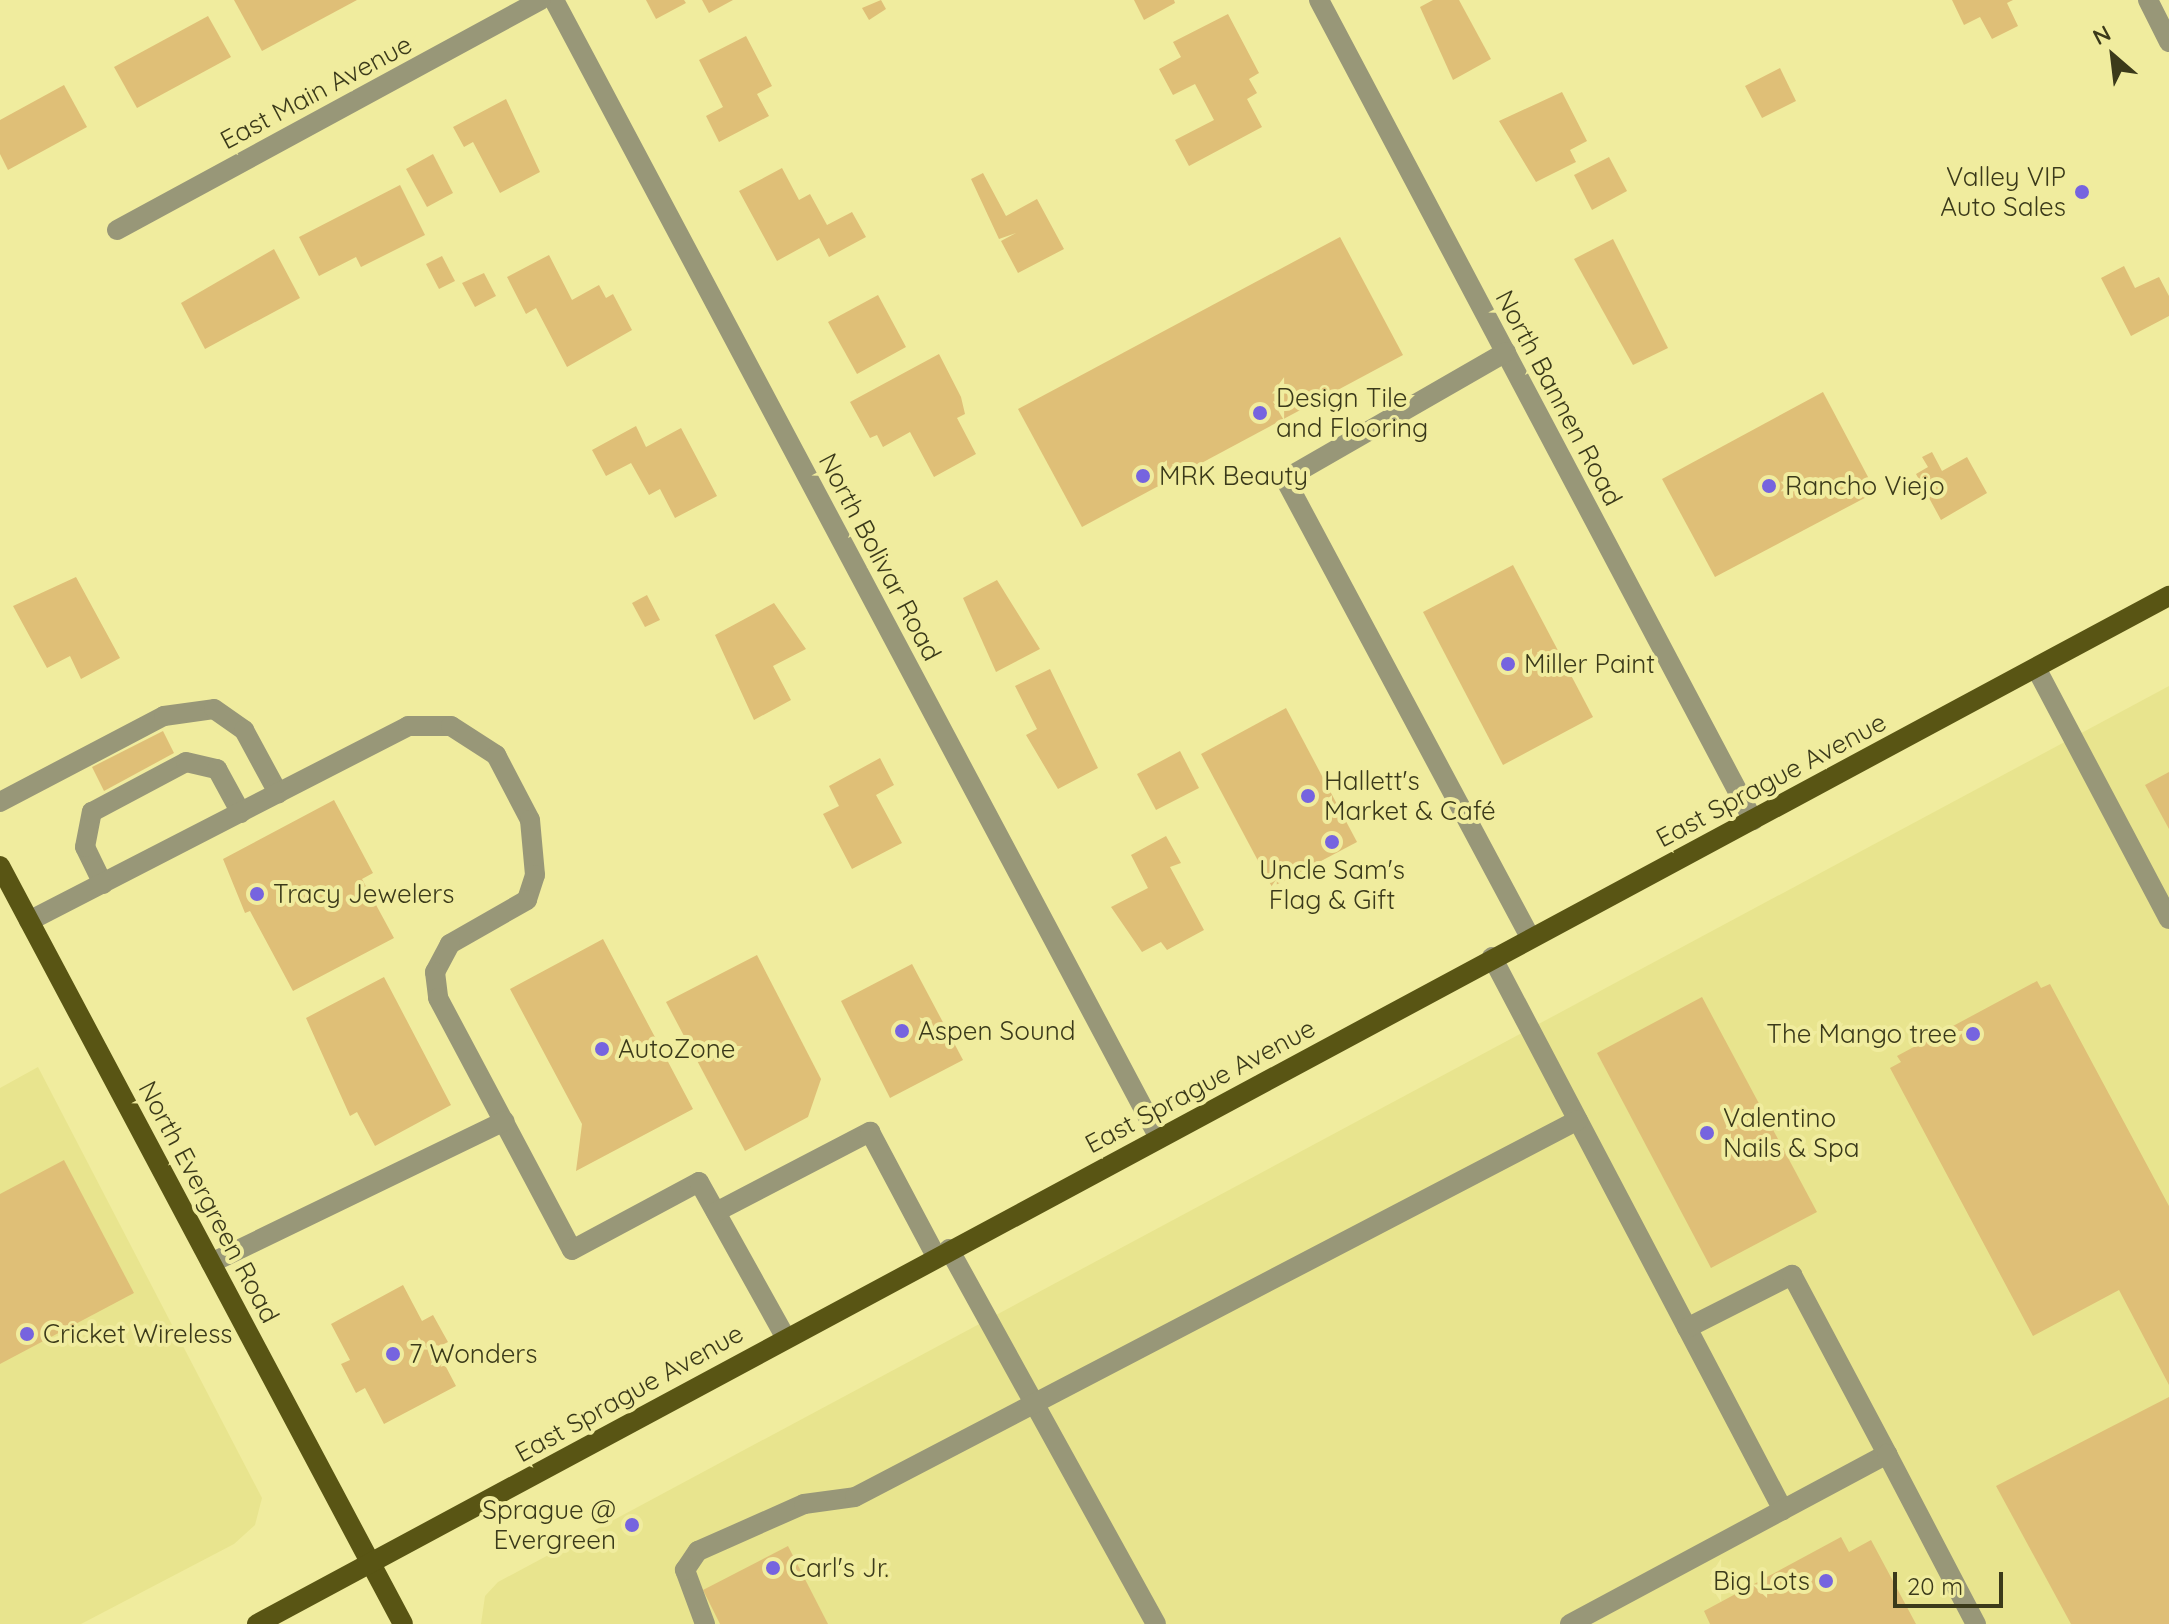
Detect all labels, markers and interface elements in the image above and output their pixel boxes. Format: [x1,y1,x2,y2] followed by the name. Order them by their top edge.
[2073,16,2153,96] north arrow
[2088,19,2115,51] text: N
[215,28,417,156] street label: East Main Avenue
[1940,161,2066,222] place label: Valley VIP Auto Sales
[2073,183,2091,201] marker: Valley VIP Auto Sales
[1489,285,1629,511] street label: North Bannen Road
[1276,382,1428,444] place label: Design Tile and Flooring
[1251,404,1269,422] marker: Design Tile and Flooring
[812,448,948,666] street label: North Bolivar Road
[1159,460,1308,492] place label: MRK Beauty
[1134,467,1152,485] marker: MRK Beauty
[1785,470,1945,502] place label: Rancho Viejo
[1760,477,1778,495] marker: Rancho Viejo
[1524,648,1655,680] place label: Miller Paint
[1499,655,1517,673] marker: Miller Paint
[1651,706,1891,854] street label: East Sprague Avenue
[1324,765,1496,826] place label: Hallett's Market & Café
[1299,787,1317,805] marker: Hallett's Market & Café
[1323,833,1341,851] marker: Uncle Sam's Flag & Gift
[1259,854,1405,916] place label: Uncle Sam's Flag & Gift
[273,878,454,910] place label: Tracy Jewelers
[248,885,266,903] marker: Tracy Jewelers
[1080,1012,1320,1160] street label: East Sprague Avenue
[918,1015,1075,1047] place label: Aspen Sound
[1766,1018,1957,1050] place label: The Mango tree
[893,1022,911,1040] marker: Aspen Sound
[1964,1025,1982,1043] marker: The Mango tree
[618,1033,736,1065] place label: AutoZone
[593,1040,611,1058] marker: AutoZone
[132,1076,286,1328] street label: North Evergreen Road
[1723,1102,1859,1164] place label: Valentino Nails & Spa
[1698,1124,1716,1142] marker: Valentino Nails & Spa
[509,1317,749,1469] street label: East Sprague Avenue
[43,1318,233,1350] place label: Cricket Wireless
[18,1325,36,1343] marker: Cricket Wireless
[409,1338,538,1370] place label: 7 Wonders
[384,1345,402,1363] marker: 7 Wonders
[482,1494,616,1556] place label: Sprague @ Evergreen
[623,1516,641,1534] marker: Sprague @ Evergreen
[789,1552,889,1584] place label: Carl's Jr.
[1897,1556,2007,1606] scale bar
[764,1559,782,1577] marker: Carl's Jr.
[1713,1565,1810,1597] place label: Big Lots
[1907,1571,1963,1601] text: 20 m
[1817,1572,1835,1590] marker: Big Lots

